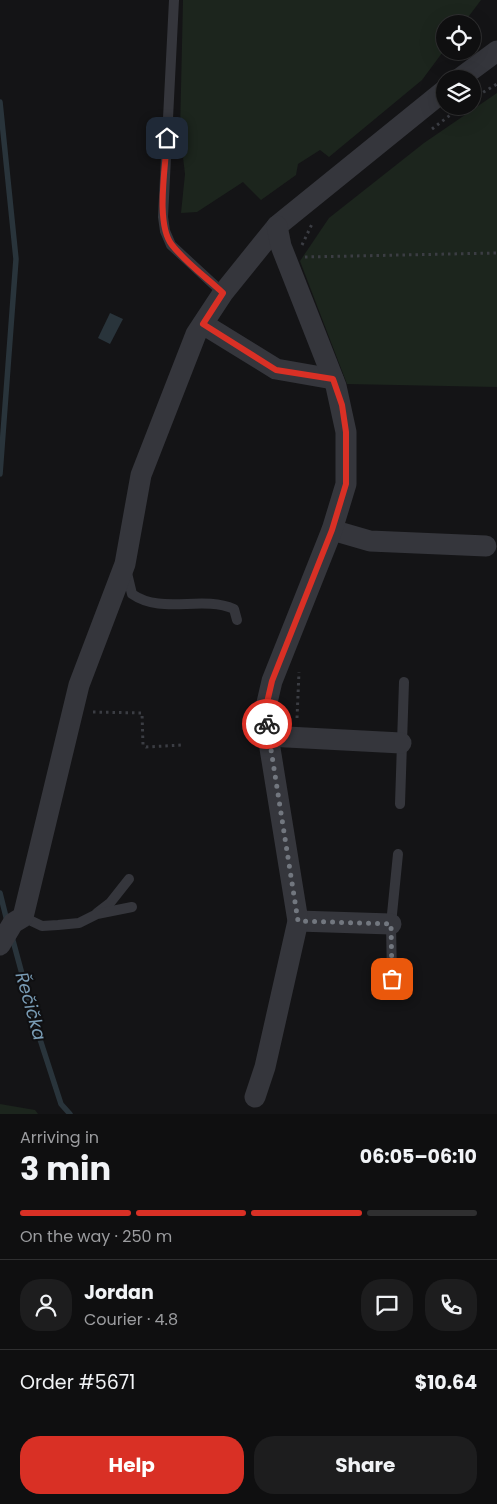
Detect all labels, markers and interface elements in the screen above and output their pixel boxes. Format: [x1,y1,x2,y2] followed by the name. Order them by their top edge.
[436,15,481,115] map controls
[436,15,481,60] button: locate
[436,70,481,115] button: layers
[146,117,188,159] pin
[153,124,181,152] icon: home
[242,699,292,749] courier
[253,710,281,738] icon: bike
[371,958,413,1000] pin
[378,965,406,993] icon: bag
[9,969,53,1043] water label: Řečička
[20,1126,99,1149] text: Arriving in
[360,1143,477,1170] text: 06:05–06:10
[20,1146,111,1191] text: 3 min
[20,1225,172,1248] text: On the way · 250 m
[20,1279,72,1331] button: person
[84,1279,154,1306] text: Jordan
[361,1279,413,1331] button: chat
[425,1279,477,1331] button: phone
[84,1308,178,1331] text: Courier · 4.8
[20,1369,135,1396] text: Order #5671
[415,1369,477,1396] text: $10.64
[20,1436,244,1494] button: Help
[254,1436,477,1494] button: Share

